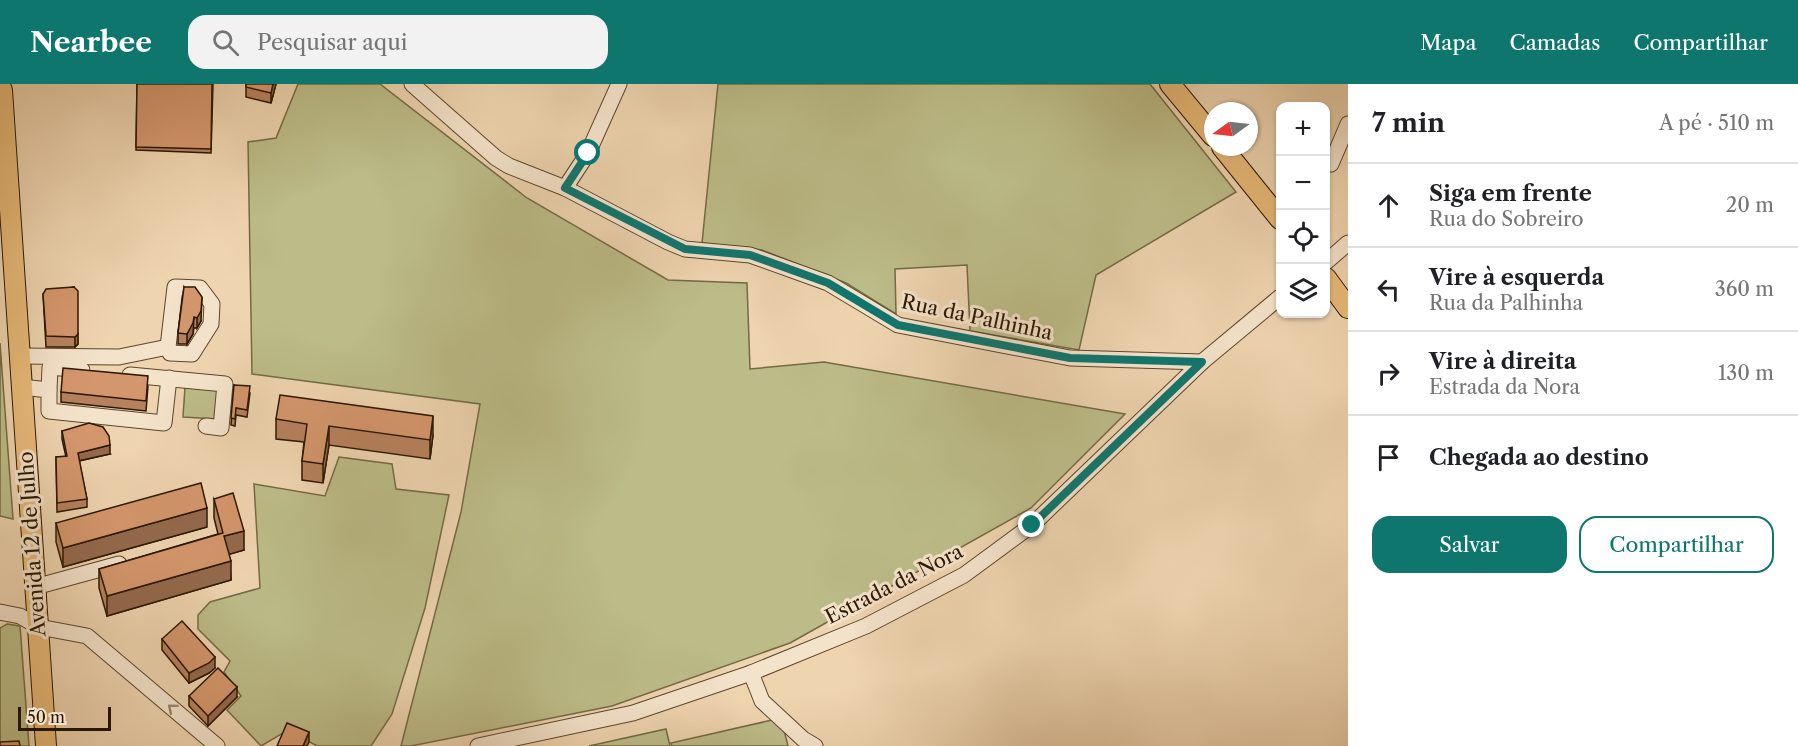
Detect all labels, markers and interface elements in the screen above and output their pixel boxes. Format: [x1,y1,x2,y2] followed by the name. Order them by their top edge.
[188,15,608,69] search box
[30,25,152,59] text: Nearbee
[209,26,242,59] icon: search
[257,29,407,56] text: Pesquisar aqui
[1420,30,1476,55] text: Mapa
[1509,30,1600,55] text: Camadas
[1633,30,1768,55] text: Compartilhar
[1204,102,1258,156] north arrow
[1276,102,1330,318] map controls
[1276,102,1330,156] button: +
[1372,107,1445,139] text: 7 min
[1659,111,1774,135] text: A pé · 510 m
[574,139,600,165] route start
[1276,156,1330,210] button: −
[1429,180,1592,207] text: Siga em frente
[1372,189,1405,222] icon: ahead
[1726,193,1774,217] text: 20 m
[1429,207,1584,231] text: Rua do Sobreiro
[1276,210,1330,264] button: locate
[1276,264,1330,318] button: layers
[1429,264,1604,291] text: Vire à esquerda
[1372,273,1405,306] icon: left
[1715,277,1774,301] text: 360 m
[899,289,1055,345] street label: Rua da Palhinha
[1429,291,1583,315] text: Rua da Palhinha
[1429,348,1576,375] text: Vire à direita
[1372,357,1405,390] icon: right
[1718,361,1774,385] text: 130 m
[1429,375,1580,399] text: Estrada da Nora
[1372,441,1405,474] icon: arrive
[1429,444,1649,471] text: Chegada ao destino
[14,451,51,638] street label: Avenida 12 de Julho
[1018,511,1044,537] route end
[1372,516,1567,573] button: Salvar
[1579,516,1774,573] button: Compartilhar
[821,539,967,629] street label: Estrada da Nora
[18,704,111,732] scale bar
[168,704,179,715] one-way arrow
[27,707,65,727] text: 50 m

